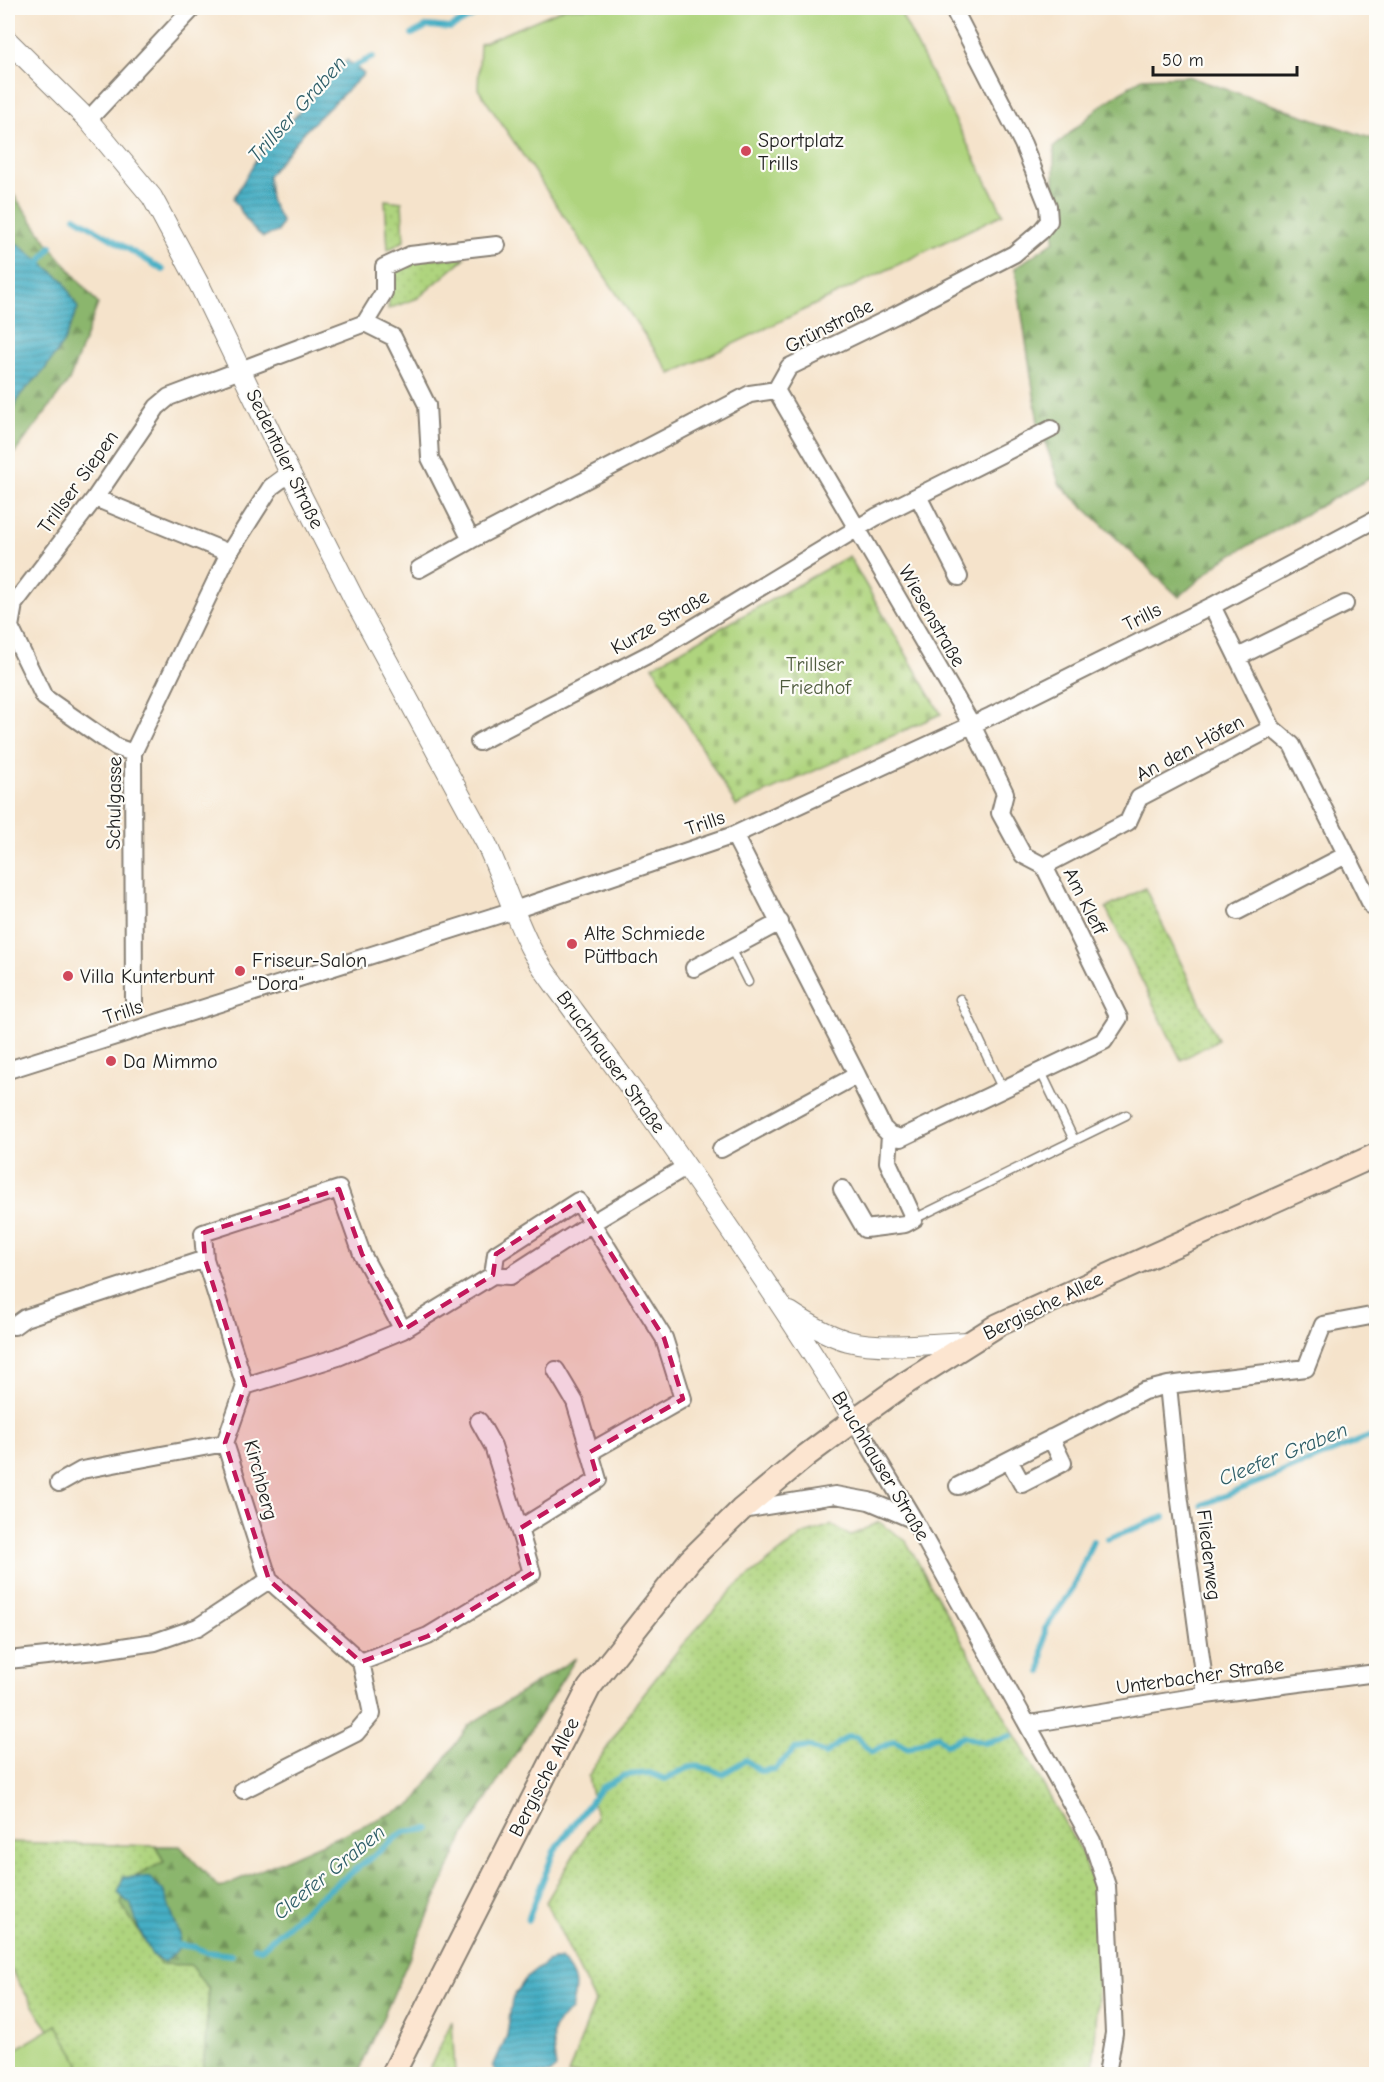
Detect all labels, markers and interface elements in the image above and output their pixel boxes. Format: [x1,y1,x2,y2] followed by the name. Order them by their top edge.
[1153,39,1297,77] scale bar
[1162,50,1204,71] text: 50 m
[243,51,351,167] water label: Trillser Graben
[758,129,844,175] place label: Sportplatz Trills
[739,144,753,158] marker: Sportplatz Trills
[781,294,877,358] street label: Grünstraße
[241,385,329,533] street label: Sedentaler Straße
[33,426,123,538] street label: Trillser Siepen
[894,561,970,671] street label: Wiesenstraße
[607,585,713,659] street label: Kurze Straße
[1119,598,1165,636] street label: Trills
[779,653,852,699] park label: Trillser Friedhof
[1132,710,1248,786] street label: An den Höfen
[102,756,126,850] street label: Schulgasse
[682,806,728,840] street label: Trills
[1058,864,1112,939] street label: Am Kleff
[584,922,705,968] place label: Alte Schmiede Püttbach
[565,937,579,951] marker: Alte Schmiede Püttbach
[252,949,367,995] place label: Friseur-Salon "Dora"
[233,964,247,978] marker: Friseur-Salon "Dora"
[80,965,216,988] place label: Villa Kunterbunt
[61,969,75,983] marker: Villa Kunterbunt
[552,986,670,1138] street label: Bruchhauser Straße
[100,995,146,1029] street label: Trills
[123,1050,218,1073] place label: Da Mimmo
[104,1054,118,1068] marker: Da Mimmo
[979,1267,1107,1345] street label: Bergische Allee
[827,1387,935,1545] street label: Bruchhauser Straße
[1215,1417,1351,1491] water label: Cleefer Graben
[239,1437,283,1523] street label: Kirchberg
[1192,1508,1226,1602] street label: Fliederweg
[1115,1653,1285,1699] street label: Unterbacher Straße
[504,1714,584,1840] street label: Bergische Allee
[268,1820,390,1924] water label: Cleefer Graben

